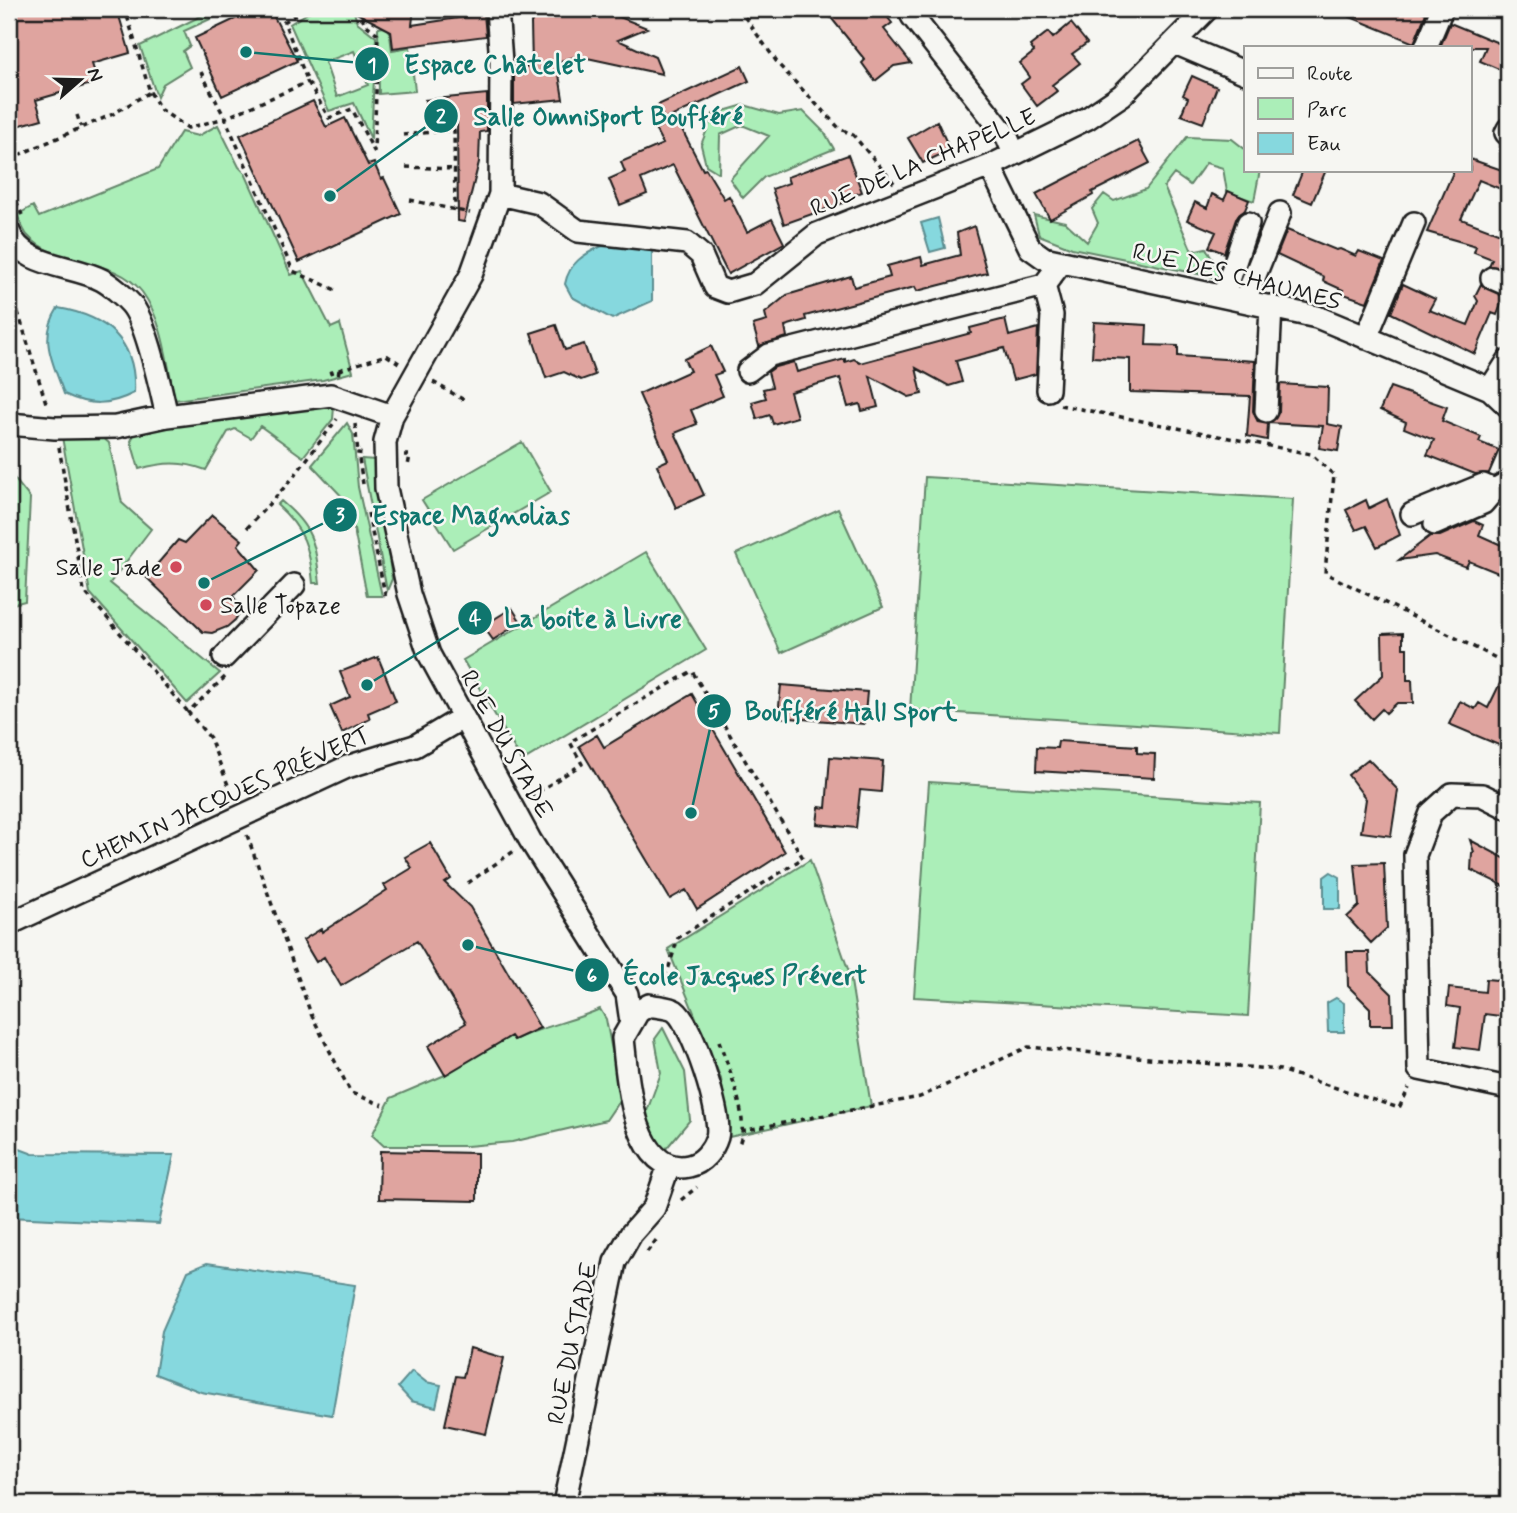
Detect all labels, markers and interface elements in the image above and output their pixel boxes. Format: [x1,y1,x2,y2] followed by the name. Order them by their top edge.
[355,41,600,88] callout: Espace Châtelet
[46,46,116,116] north arrow
[1244,46,1472,172] legend
[404,49,586,83] text: Espace Châtelet
[367,52,377,80] text: 1
[1307,60,1353,88] text: Route
[81,64,108,85] text: N
[423,92,757,139] callout: Salle Omnisport Boufféré
[1307,96,1347,124] text: Parc
[473,101,743,135] text: Salle Omnisport Boufféré
[806,102,1041,225] street label: RUE DE LA CHAPELLE
[436,103,447,131] text: 2
[1307,130,1341,158] text: Eau
[1129,237,1344,318] street label: RUE DES CHAUMES
[323,491,584,538] callout: Espace Magnolias
[372,500,571,537] text: Espace Magnolias
[335,502,345,530] text: 3
[55,553,162,584] place label: Salle Jade
[168,559,184,575] marker: Salle Jade
[220,591,341,622] place label: Salle Topaze
[457,595,693,642] callout: La boite à Livre
[198,597,214,613] marker: Salle Topaze
[504,603,682,637] text: La boite à Livre
[469,605,482,633] text: 4
[452,665,559,825] street label: RUE DU STADE
[696,687,972,734] callout: Boufféré Hall Sport
[745,696,958,730] text: Boufféré Hall Sport
[708,698,721,726] text: 5
[75,718,375,876] street label: CHEMIN JACQUES PRÉVERT
[574,951,880,998] callout: École Jacques Prévert
[623,958,867,994] text: École Jacques Prévert
[587,962,598,990] text: 6
[541,1259,606,1427] street label: RUE DU STADE

